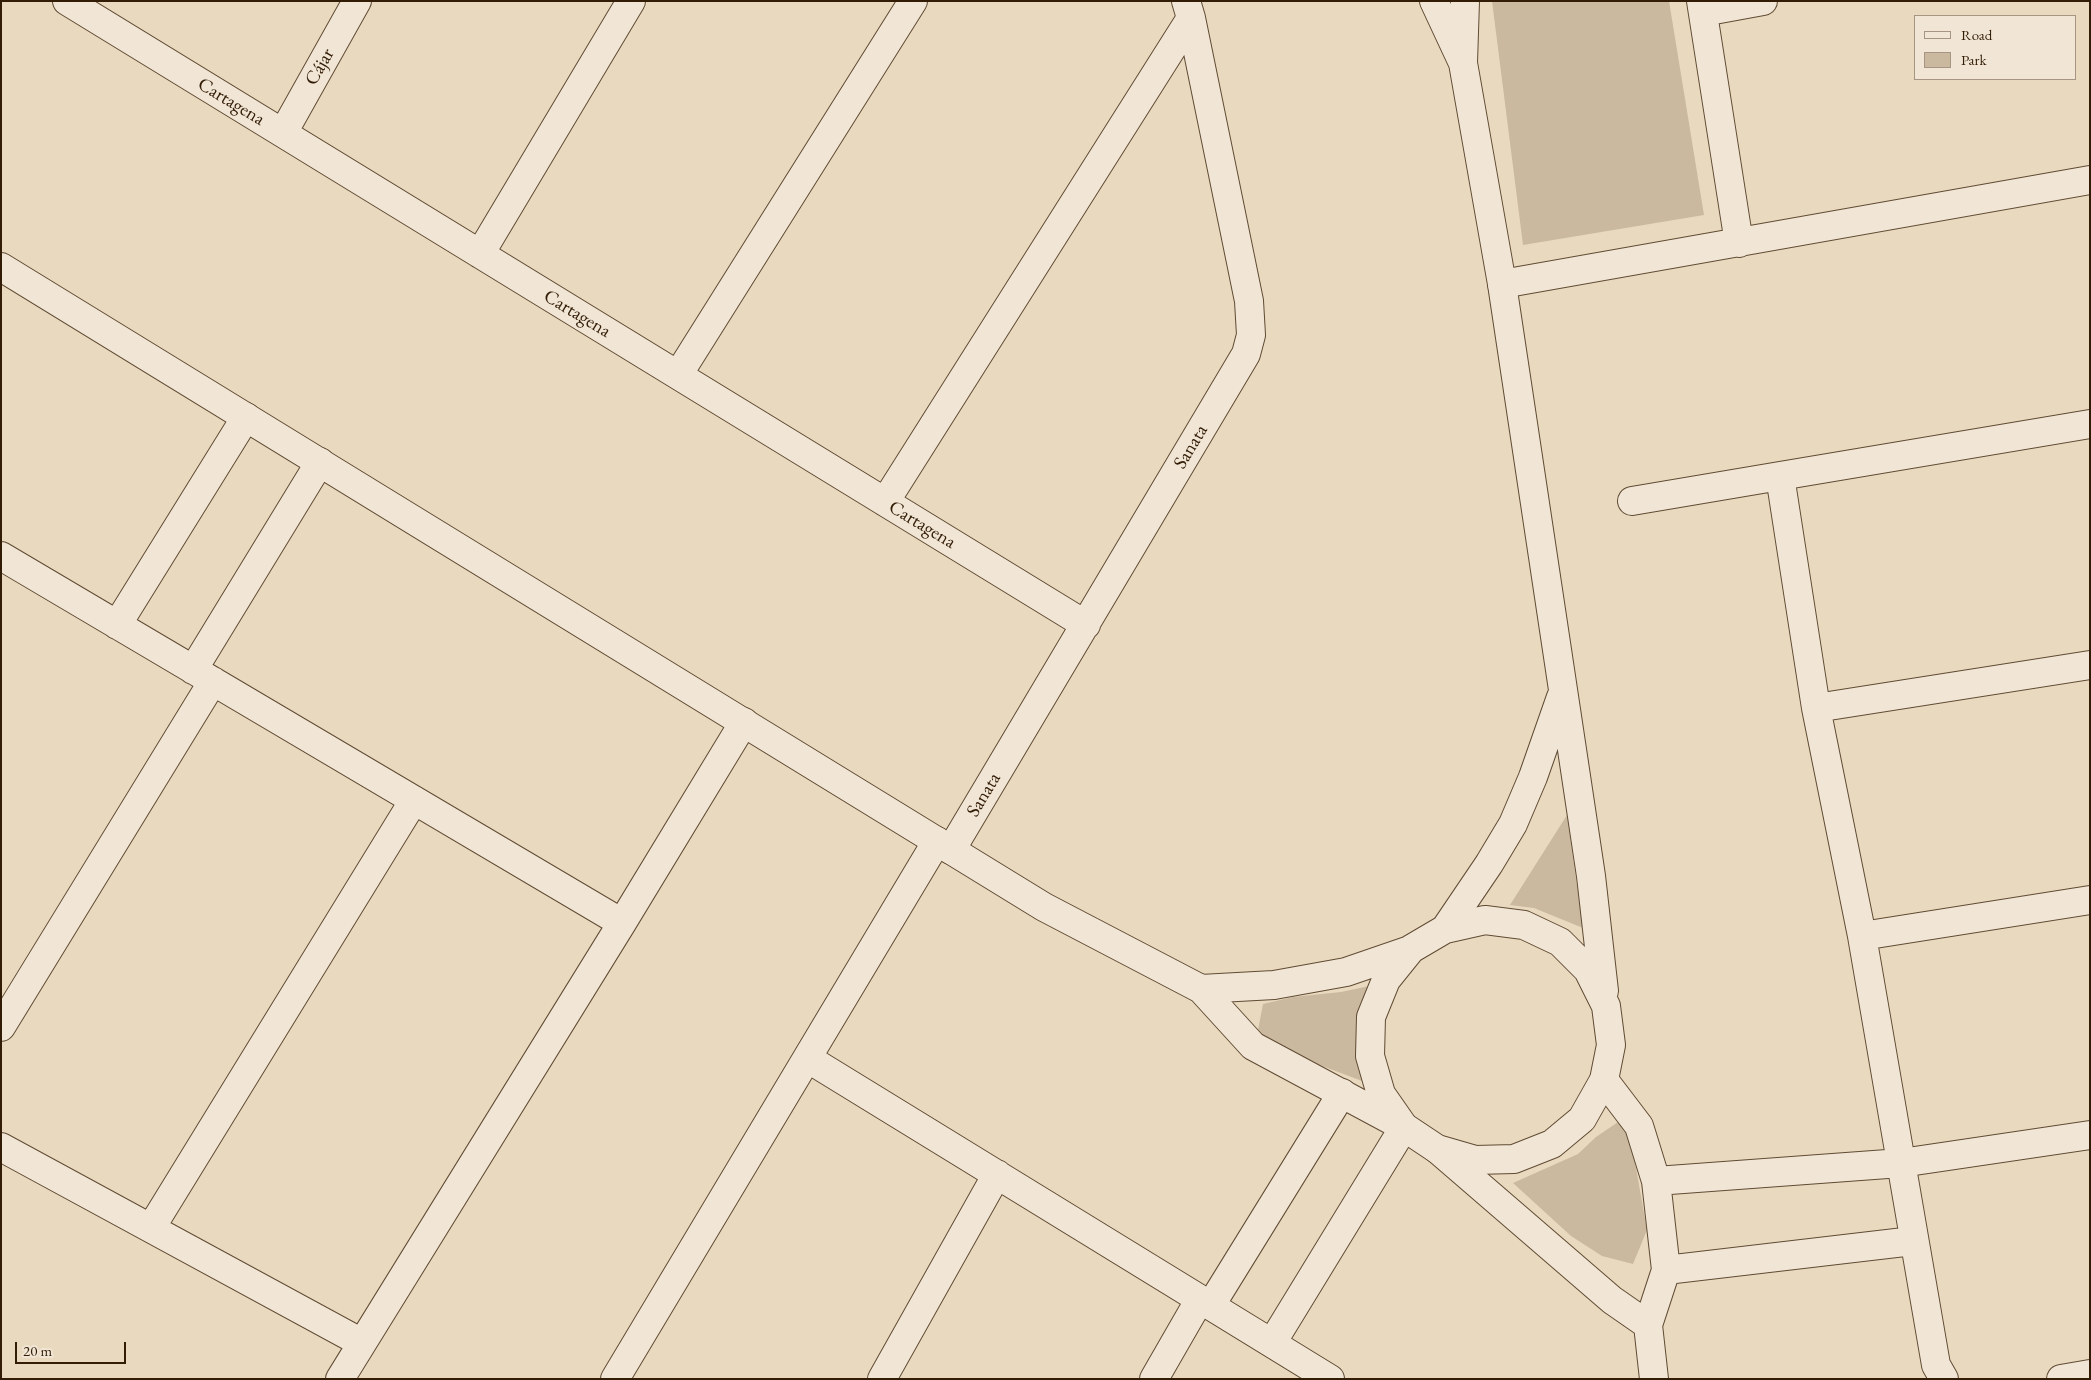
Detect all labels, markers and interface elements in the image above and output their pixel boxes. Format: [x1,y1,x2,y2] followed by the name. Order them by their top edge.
[1914,15,2076,80] legend
[1961,25,1992,44] text: Road
[300,44,340,90] street label: Cájar
[1961,50,1987,69] text: Park
[193,73,269,131] street label: Cartagena
[539,285,615,343] street label: Cartagena
[1169,421,1213,473] street label: Sanata
[884,496,960,554] street label: Cartagena
[962,769,1006,821] street label: Sanata
[18,1332,129,1364] scale bar
[23,1341,52,1360] text: 20 m

